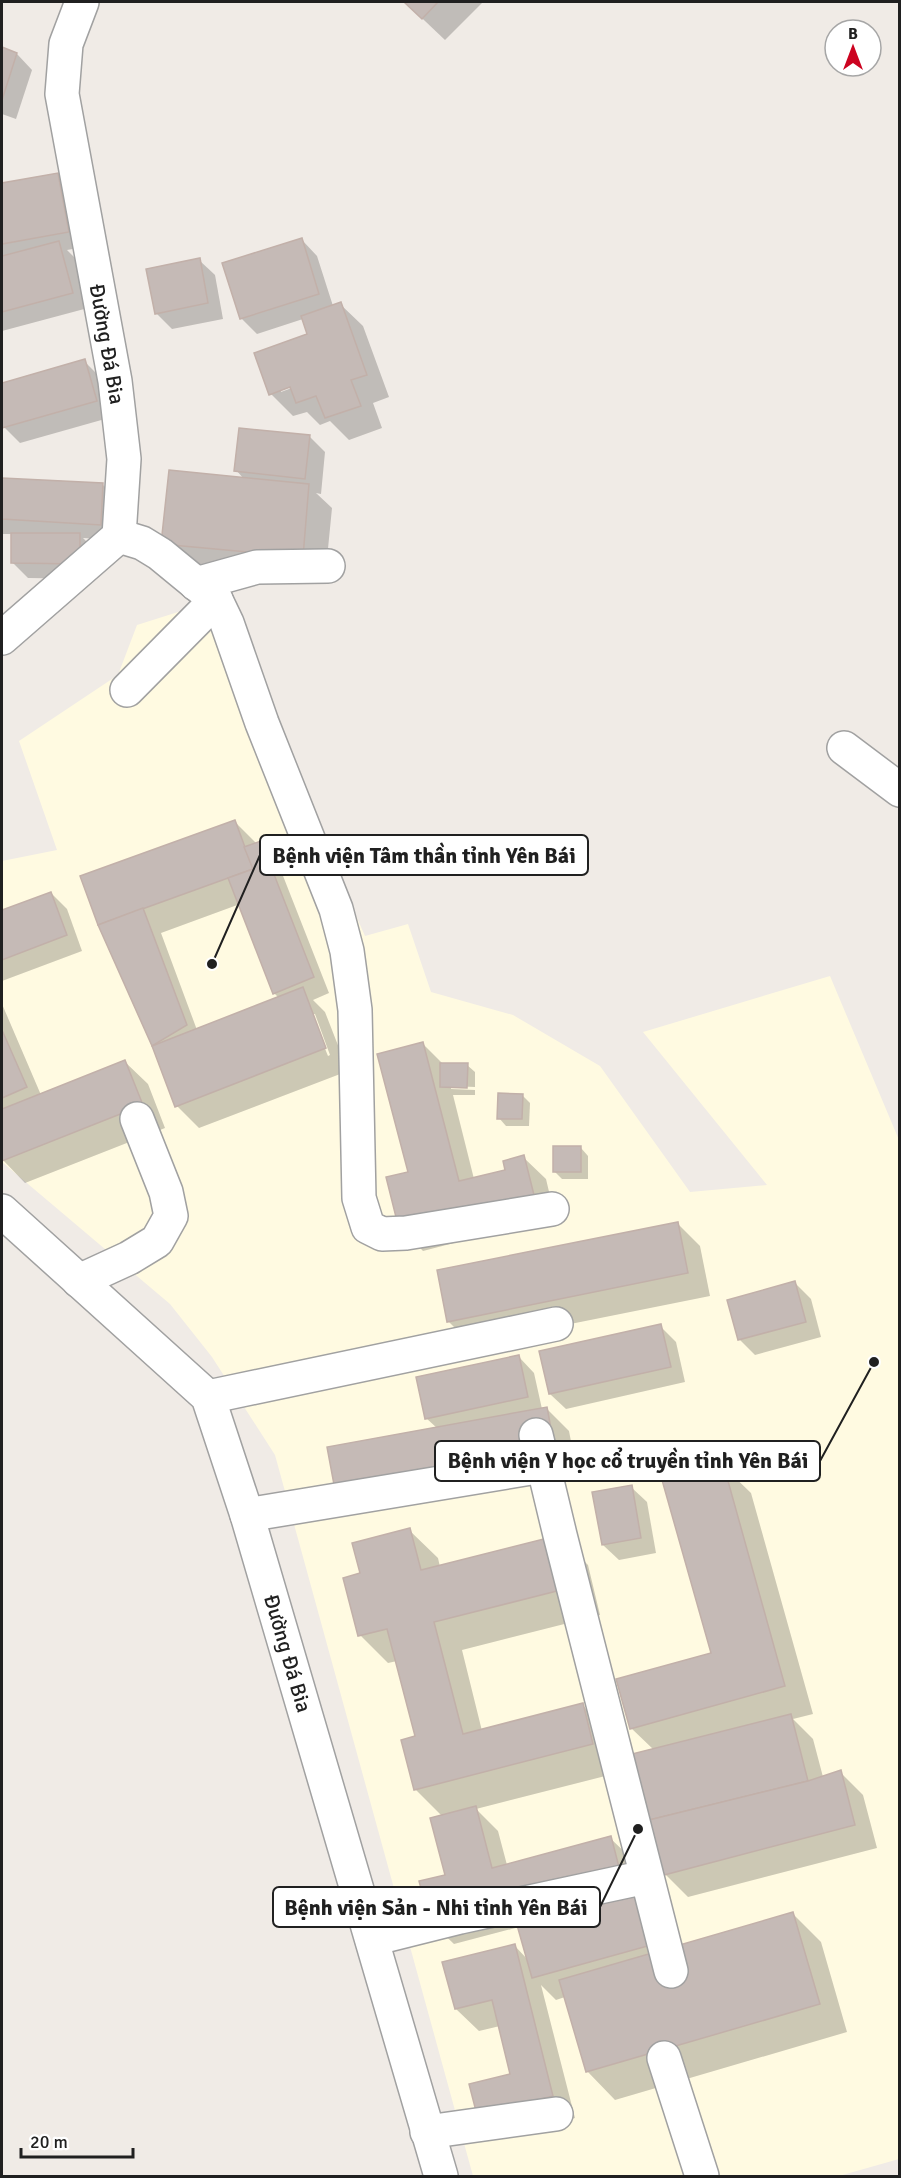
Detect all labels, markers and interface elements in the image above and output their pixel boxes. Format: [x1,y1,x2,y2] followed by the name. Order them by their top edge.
[823,18,883,78] north arrow
[848,24,858,44] text: B
[84,282,130,406] street label: Đường Đá Bia
[260,835,588,875] callout: Bệnh viện Tâm thần tỉnh Yên Bái
[272,842,576,869] text: Bệnh viện Tâm thần tỉnh Yên Bái
[435,1441,820,1481] callout: Bệnh viện Y học cổ truyền tỉnh Yên Bái
[448,1447,808,1474] text: Bệnh viện Y học cổ truyền tỉnh Yên Bái
[258,1591,317,1715] street label: Đường Đá Bia
[273,1887,600,1927] callout: Bệnh viện Sản - Nhi tỉnh Yên Bái
[284,1894,588,1921] text: Bệnh viện Sản - Nhi tỉnh Yên Bái
[21,2121,134,2159] scale bar
[30,2131,68,2153] text: 20 m

